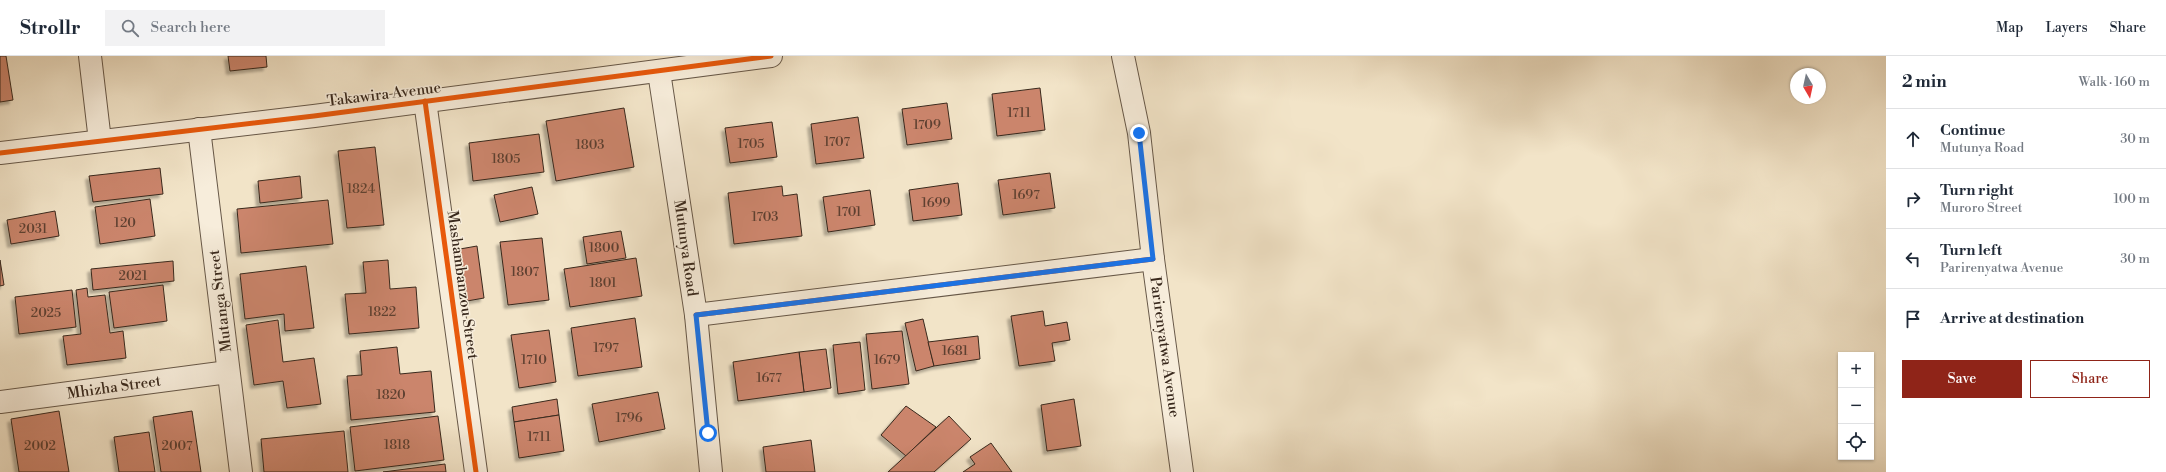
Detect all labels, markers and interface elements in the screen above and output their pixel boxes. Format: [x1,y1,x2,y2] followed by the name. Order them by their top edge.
[105,10,385,46] search box
[20,16,81,40] text: Strollr
[119,17,141,39] icon: search
[151,18,231,37] text: Search here
[1996,19,2023,37] text: Map
[2045,19,2088,37] text: Layers
[2110,19,2146,37] text: Share
[1790,68,1826,104] north arrow
[1902,71,1947,93] text: 2 min
[2079,74,2150,90] text: Walk · 160 m
[326,78,442,111] street label: Takawira Avenue
[1007,105,1031,121] house number: 1711
[913,117,941,133] house number: 1709
[1940,121,2005,140] text: Continue
[1130,124,1148,142] route end
[1902,128,1924,150] icon: ahead
[2120,131,2150,147] text: 30 m
[824,134,851,150] house number: 1707
[738,136,764,152] house number: 1705
[575,137,605,153] house number: 1803
[1940,140,2024,156] text: Mutunya Road
[491,151,521,167] house number: 1805
[347,181,376,197] house number: 1824
[1940,181,2014,200] text: Turn right
[1012,187,1040,203] house number: 1697
[1902,188,1924,210] icon: right
[2114,191,2150,207] text: 100 m
[922,195,951,211] house number: 1699
[669,199,702,298] street label: Mutunya Road
[1940,200,2022,216] text: Muroro Street
[837,204,862,220] house number: 1701
[443,209,482,361] street label: Mashambanzou Street
[752,209,778,225] house number: 1703
[114,215,136,231] house number: 120
[19,221,48,237] house number: 2031
[589,240,620,256] house number: 1800
[1940,241,2002,260] text: Turn left
[205,248,236,353] street label: Mutanga Street
[1902,248,1924,270] icon: left
[2120,251,2150,267] text: 30 m
[1940,260,2063,276] text: Parirenyatwa Avenue
[511,264,540,280] house number: 1807
[119,268,148,284] house number: 2021
[589,275,617,291] house number: 1801
[1145,275,1184,419] street label: Parirenyatwa Avenue
[368,304,396,320] house number: 1822
[31,305,61,321] house number: 2025
[1902,308,1924,330] icon: arrive
[1940,309,2084,328] text: Arrive at destination
[593,340,619,356] house number: 1797
[942,343,969,359] house number: 1681
[521,352,547,368] house number: 1710
[874,352,900,368] house number: 1679
[1838,352,1874,460] map controls
[1838,352,1874,388] button: +
[1902,360,2022,398] button: Save
[2030,360,2150,398] button: Share
[756,370,782,386] house number: 1677
[66,371,163,403] street label: Mhizha Street
[376,387,406,403] house number: 1820
[1838,388,1874,424] button: −
[615,410,643,426] house number: 1796
[699,424,717,442] route start
[1838,424,1874,460] button: locate
[527,429,551,445] house number: 1711
[384,437,410,453] house number: 1818
[24,438,56,454] house number: 2002
[161,438,193,454] house number: 2007

